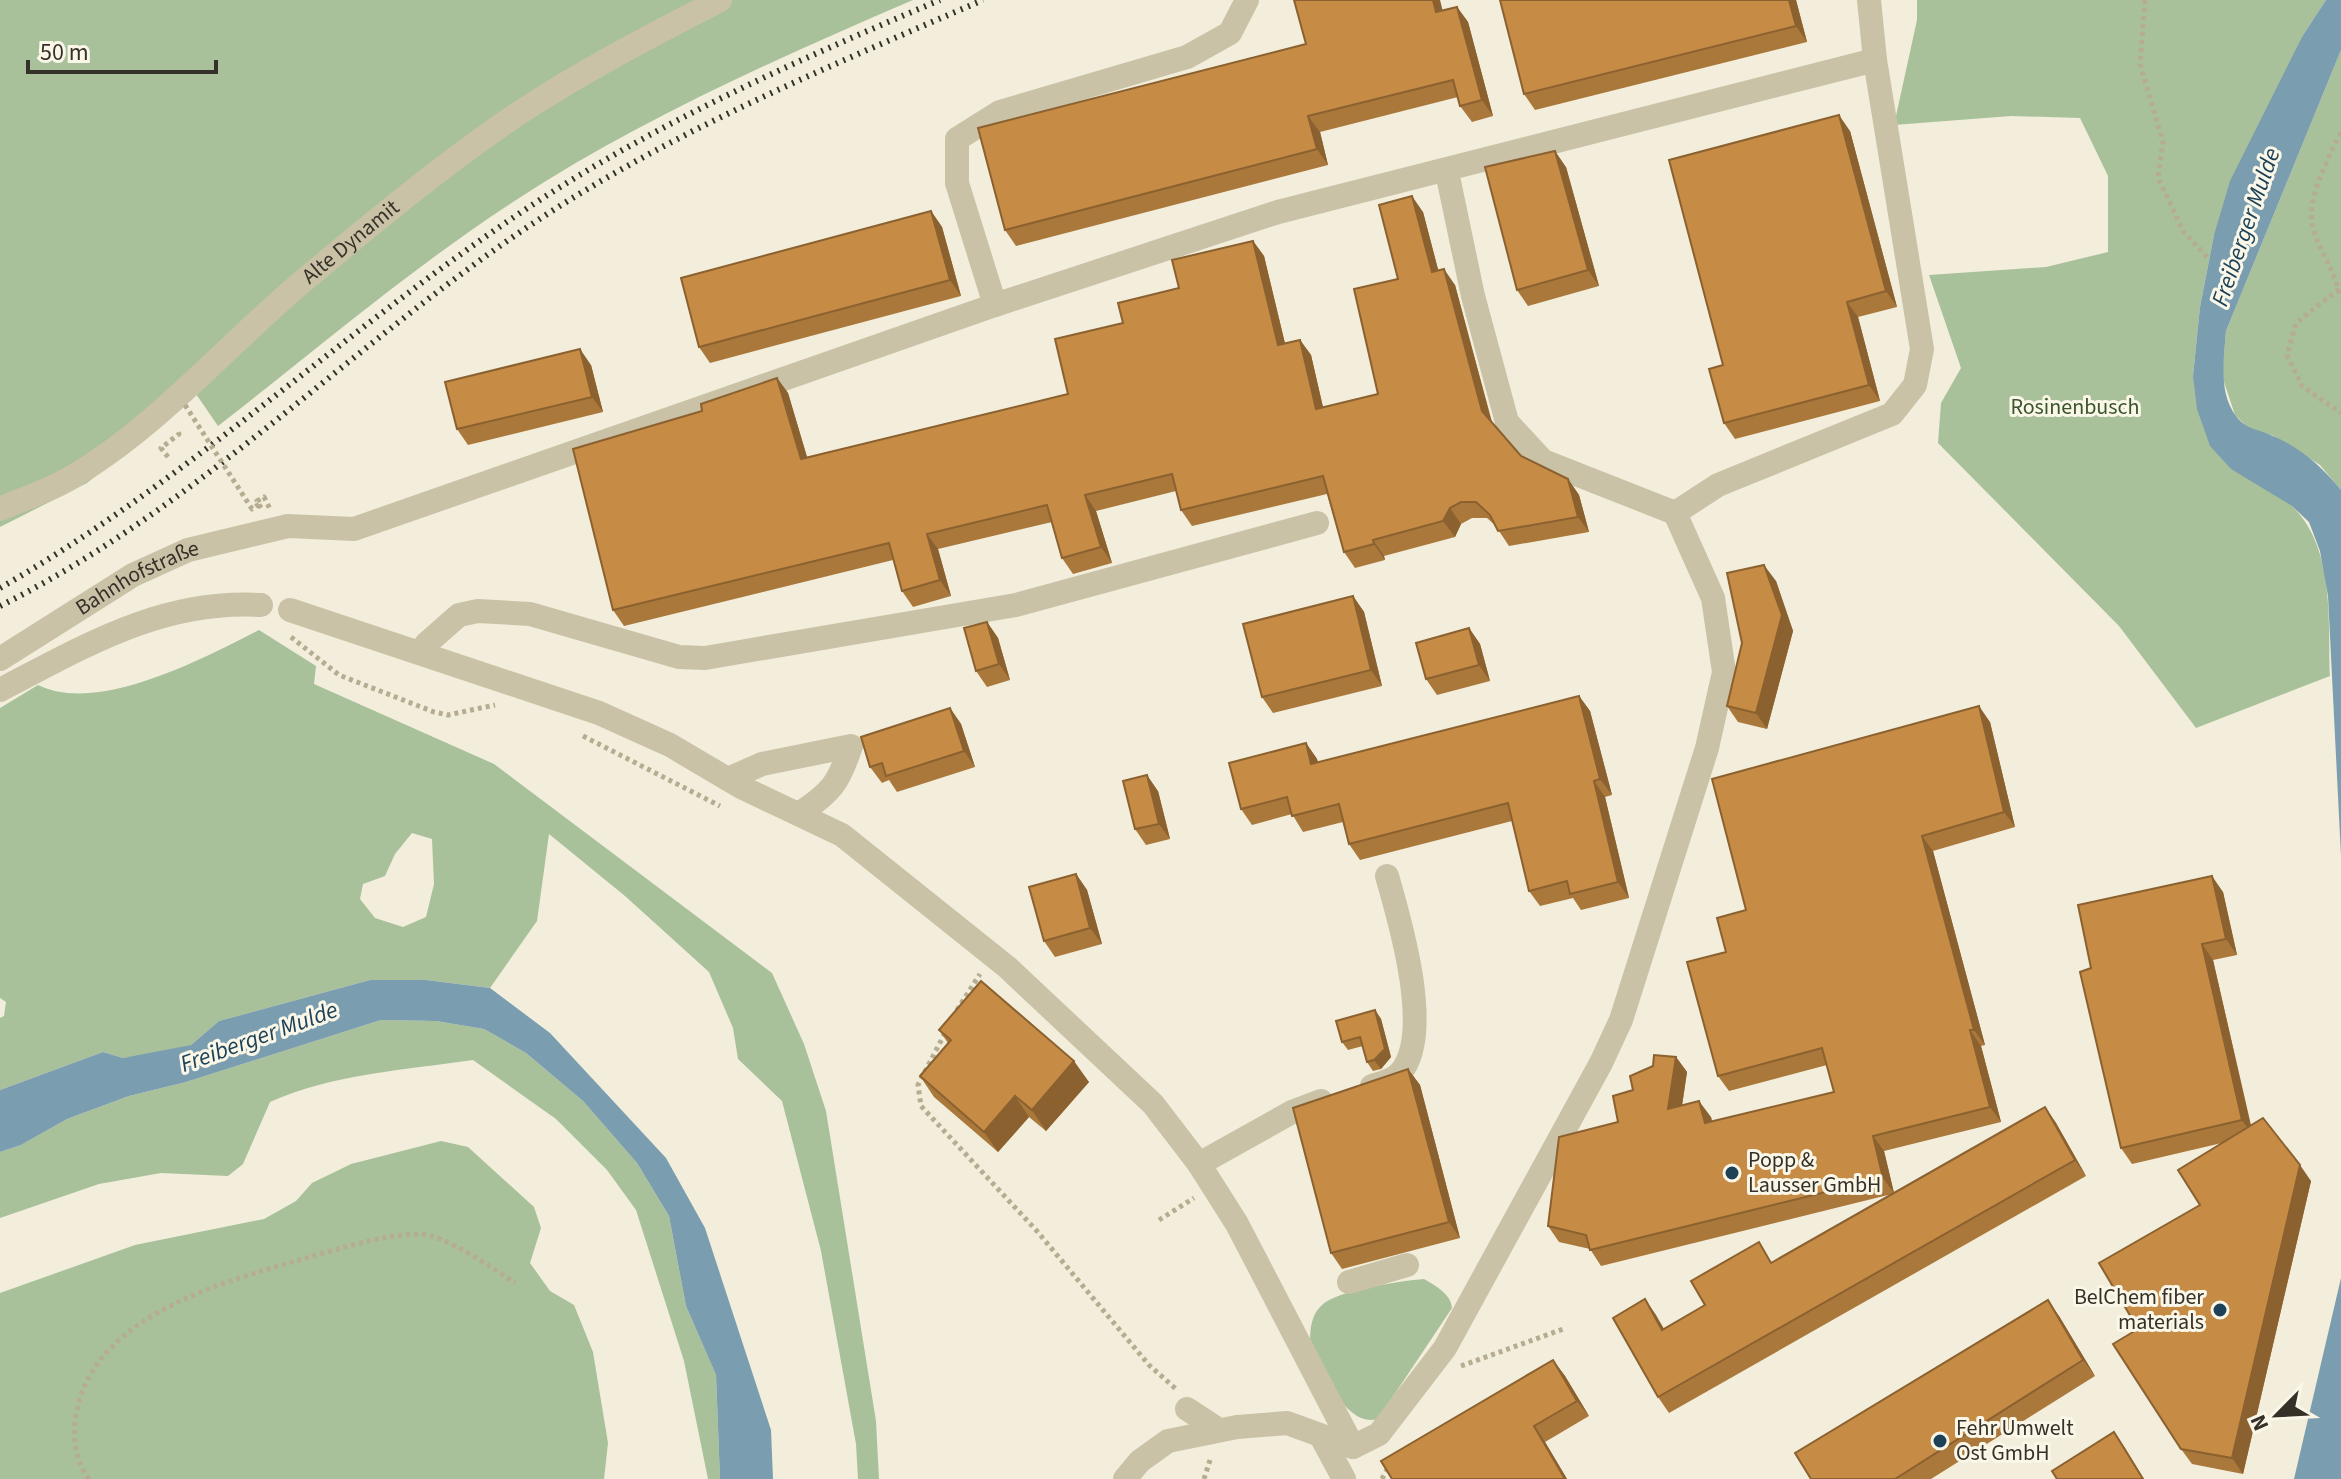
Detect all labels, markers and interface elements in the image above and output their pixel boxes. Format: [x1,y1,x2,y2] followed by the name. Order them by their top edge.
[28,24,216,74] scale bar
[40,35,89,70] text: 50 m
[2203,143,2289,311] water label: Freiberger Mulde
[295,192,407,292] street label: Alte Dynamit
[2010,391,2140,423] park label: Rosinenbusch
[69,532,202,623] street label: Bahnhofstraße
[175,992,343,1082] water label: Freiberger Mulde
[1748,1144,1881,1201] place label: Popp & Lausser GmbH
[1723,1164,1741,1182] marker: Popp & Lausser GmbH
[2074,1281,2204,1338] place label: BelChem fiber materials
[2211,1301,2229,1319] marker: BelChem fiber materials
[2237,1375,2317,1455] north arrow
[2242,1410,2277,1436] text: N
[1956,1412,2074,1469] place label: Fehr Umwelt Ost GmbH
[1931,1432,1949,1450] marker: Fehr Umwelt Ost GmbH

